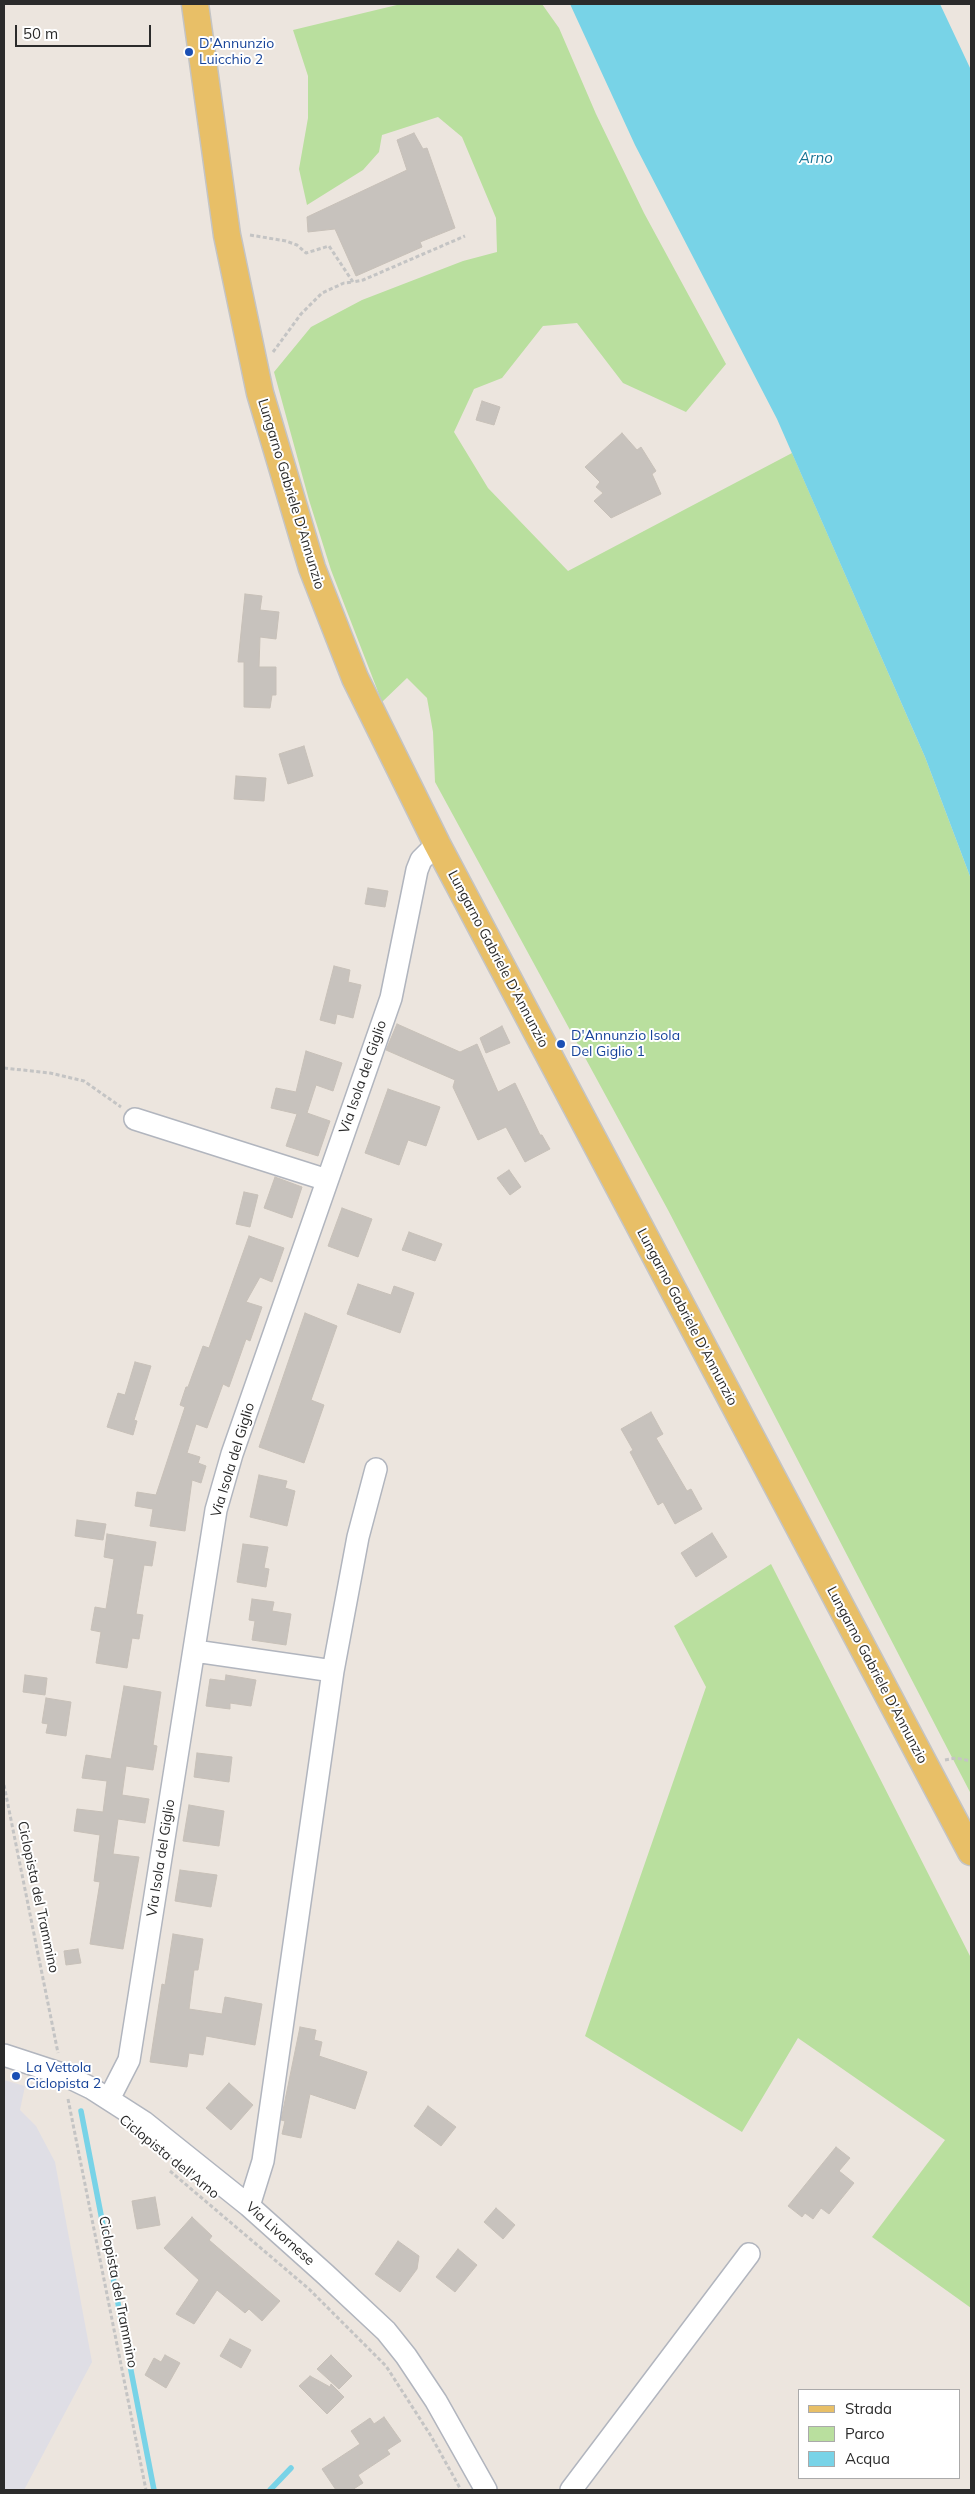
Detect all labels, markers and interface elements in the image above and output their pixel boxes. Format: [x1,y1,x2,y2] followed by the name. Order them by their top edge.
[18,15,154,47] scale bar
[23,24,58,43] text: 50 m
[199,36,274,68] place label: D'Annunzio Luicchio 2
[183,46,195,58] marker: D'Annunzio Luicchio 2
[799,149,833,167] water label: Arno
[254,397,328,591] street label: Lungarno Gabriele D'Annunzio
[444,867,552,1051] street label: Lungarno Gabriele D'Annunzio
[336,1018,390,1136] street label: Via Isola del Giglio
[571,1028,680,1060] place label: D'Annunzio Isola Del Giglio 1
[555,1038,567,1050] marker: D'Annunzio Isola Del Giglio 1
[633,1225,741,1409] street label: Lungarno Gabriele D'Annunzio
[208,1401,258,1519] street label: Via Isola del Giglio
[823,1583,931,1767] street label: Lungarno Gabriele D'Annunzio
[143,1798,179,1918] street label: Via Isola del Giglio
[14,1820,62,1974] street label: Ciclopista del Trammino
[26,2060,101,2092] place label: La Vettola Ciclopista 2
[10,2070,22,2082] marker: La Vettola Ciclopista 2
[116,2111,222,2203] street label: Ciclopista dell'Arno
[242,2199,318,2269] street label: Via Livornese
[95,2214,141,2370] street label: Ciclopista del Trammino
[798,2389,960,2479] legend
[845,2399,892,2418] text: Strada
[845,2424,885,2443] text: Parco
[845,2449,890,2468] text: Acqua

